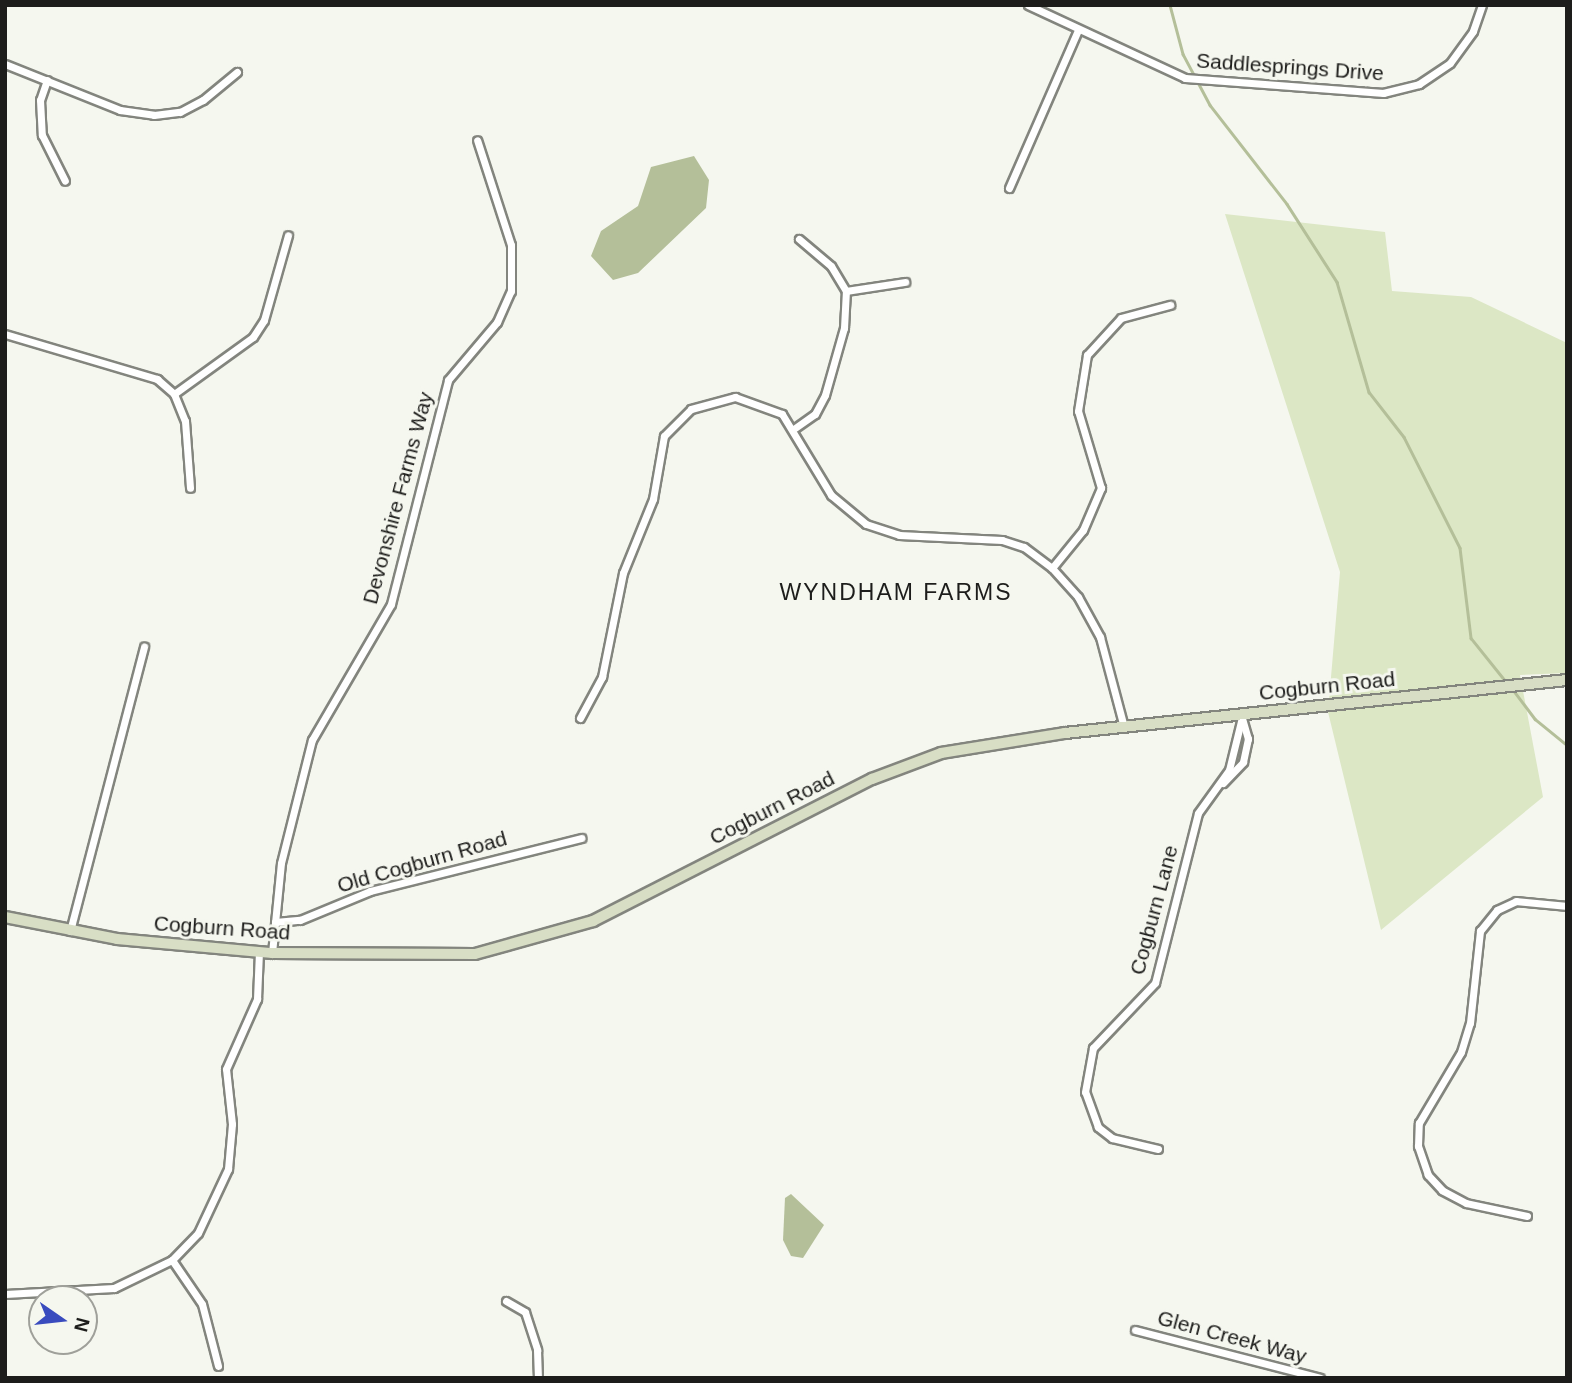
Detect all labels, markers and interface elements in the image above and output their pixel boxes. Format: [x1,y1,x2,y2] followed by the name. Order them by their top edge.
[1195,48,1385,86] street label: Saddlesprings Drive
[358,389,438,607] street label: Devonshire Farms Way
[781,578,1011,606] district label: WYNDHAM FARMS
[1258,666,1396,706] street label: Cogburn Road
[705,766,839,850] street label: Cogburn Road
[334,826,510,898] street label: Old Cogburn Road
[1125,842,1183,978] street label: Cogburn Lane
[153,911,291,945] street label: Cogburn Road
[28,1285,98,1355] north arrow
[1155,1305,1309,1369] street label: Glen Creek Way
[70,1316,94,1334] text: N

